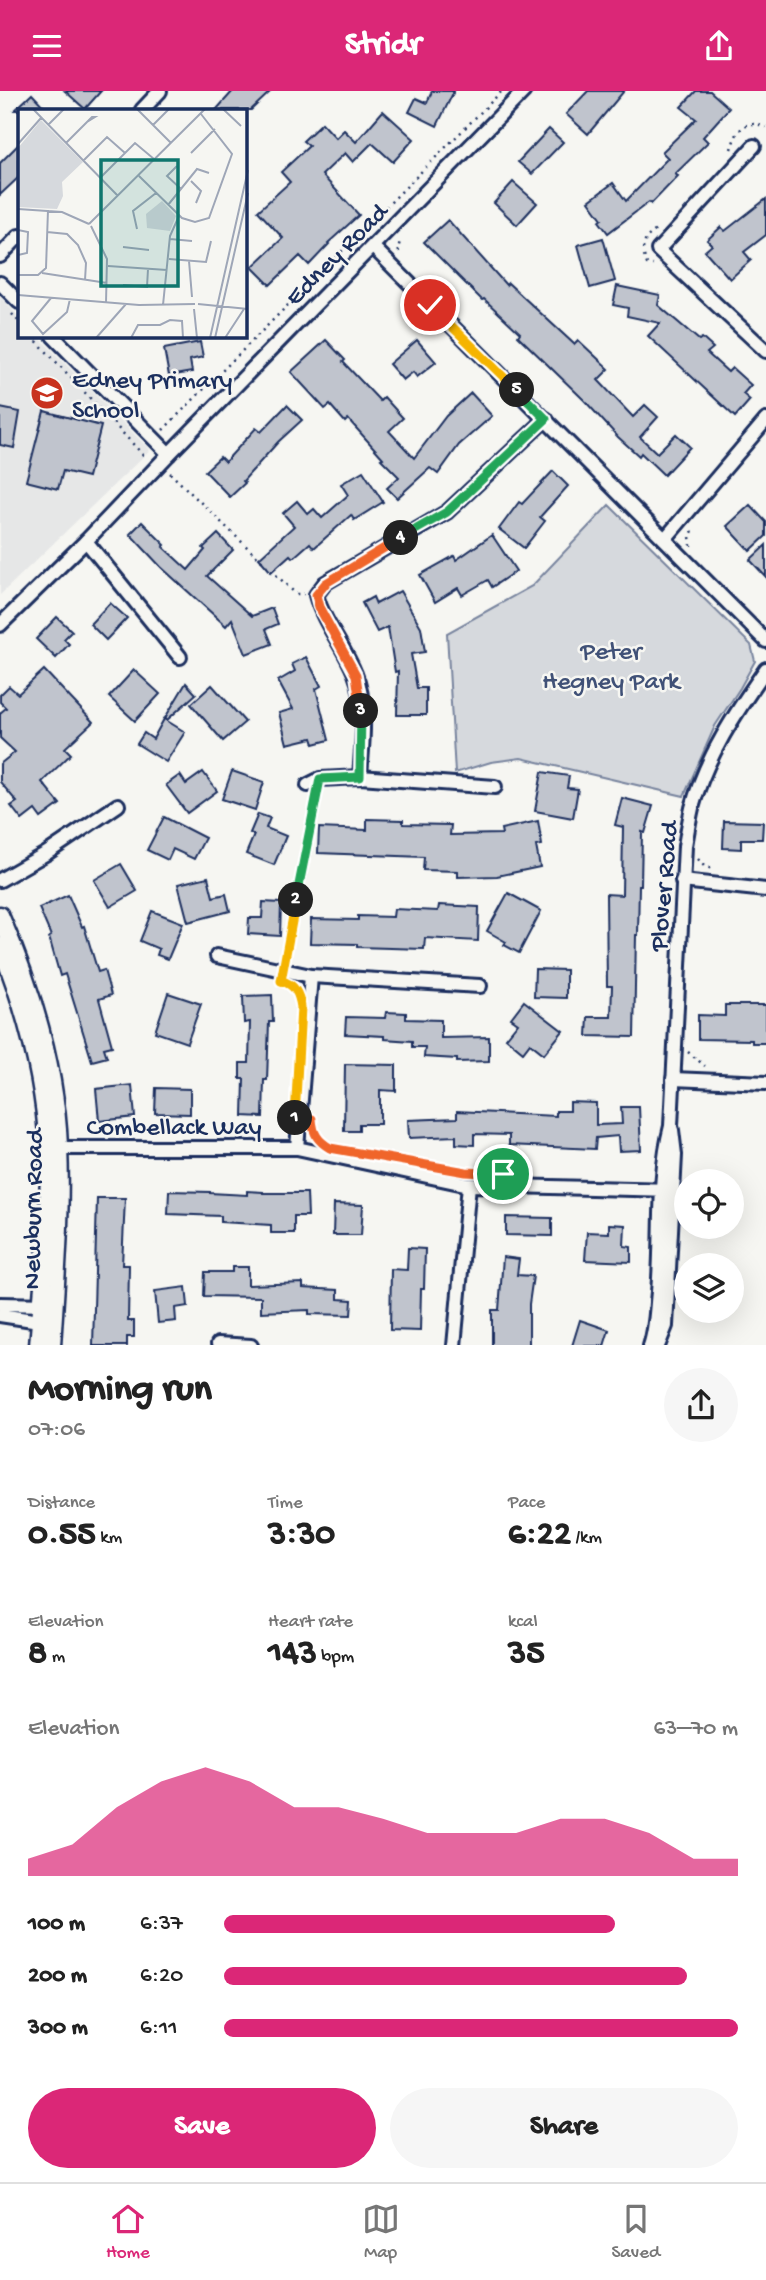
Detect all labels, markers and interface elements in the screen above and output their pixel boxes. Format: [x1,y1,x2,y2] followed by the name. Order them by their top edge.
[28,27,66,65] icon: menu
[345,27,421,65] text: Stridr
[700,27,738,65] icon: share
[18,109,247,338] inset map
[280,197,397,314] street label: Edney Road
[400,275,460,335] pin
[411,286,449,324] icon: check
[72,367,232,428] place label: Edney Primary School
[500,373,534,407] pin: 5
[28,374,66,412] school or university icon: Edney Primary School
[512,378,522,401] text: 5
[384,521,418,555] pin: 4
[396,526,405,549] text: 4
[542,638,682,699] park label: Peter Hegney Park
[344,693,378,729] pin: 3
[356,699,365,722] text: 3
[645,818,688,954] street label: Plover Road
[278,883,314,917] pin: 2
[291,888,300,911] text: 2
[278,1101,312,1135] pin: 1
[291,1106,298,1129] text: 1
[87,1114,262,1145] street label: Combellack Way
[19,1127,52,1290] street label: Newburn Road
[473,1144,533,1204] pin
[484,1155,522,1193] icon: arrive
[674,1169,744,1323] map controls
[674,1169,744,1239] button: locate
[674,1253,744,1323] button: layers
[664,1368,738,1442] button: share
[28,1369,212,1413] text: Morning run
[28,1417,85,1444] text: 07:06
[28,1492,95,1515] text: Distance
[268,1492,303,1515] text: Time
[508,1492,545,1515] text: Pace
[28,1515,96,1556] text: 0.55
[268,1515,335,1556] text: 3:30
[508,1515,571,1556] text: 6:22
[96,1527,122,1550] text: km
[571,1527,602,1550] text: /km
[28,1611,104,1634] text: Elevation
[268,1611,353,1634] text: Heart rate
[508,1611,538,1634] text: kcal
[28,1634,47,1675] text: 8
[268,1634,317,1675] text: 143
[508,1634,545,1675] text: 35
[47,1646,65,1669] text: m
[317,1646,354,1669] text: bpm
[28,1716,119,1743] text: Elevation
[654,1716,738,1743] text: 63–70 m
[28,1911,85,1938] text: 100 m
[140,1911,183,1938] text: 6:37
[28,1963,87,1990] text: 200 m
[140,1963,183,1990] text: 6:20
[28,2015,88,2042] text: 300 m
[140,2015,177,2042] text: 6:11
[28,2088,376,2168] button: Save
[390,2088,738,2168] button: Share
[106,2200,150,2265] tab: Home
[362,2200,400,2265] tab: Map
[611,2200,660,2265] tab: Saved

